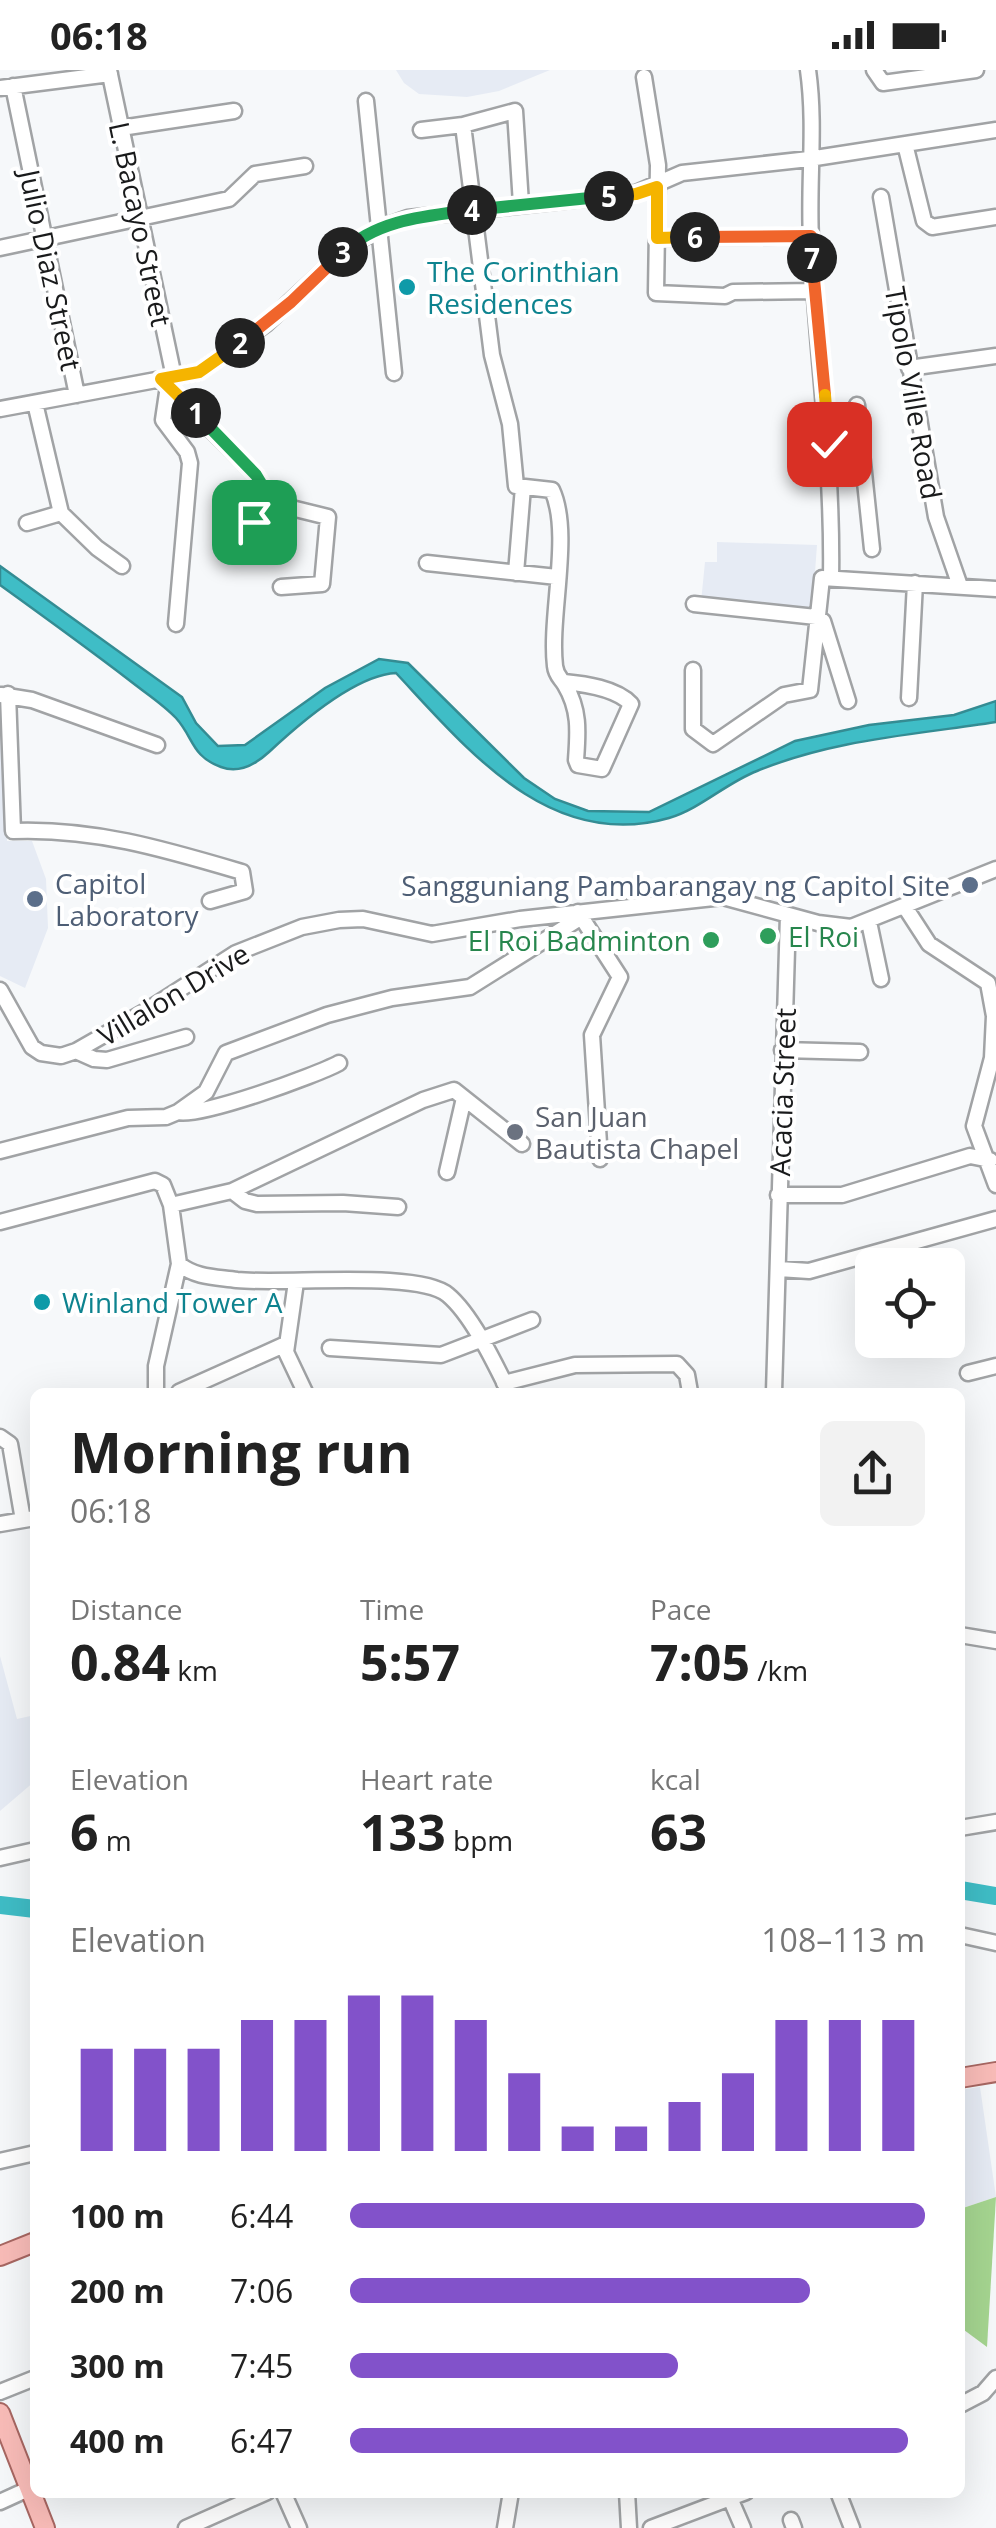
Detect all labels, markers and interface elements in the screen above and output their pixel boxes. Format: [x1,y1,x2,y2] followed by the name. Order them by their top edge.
[50,9,148,61] text: 06:18
[101,118,181,330] street label: L. Bacayo Street
[11,163,91,374] street label: Julio Diaz Street
[584,171,634,221] pin: 5
[601,177,617,215] text: 5
[447,185,497,235] pin: 4
[464,191,480,229] text: 4
[670,212,720,262] pin: 6
[687,218,703,256] text: 6
[318,227,368,277] pin: 3
[335,233,351,271] text: 3
[787,233,837,283] pin: 7
[804,239,820,277] text: 7
[427,252,620,322] place label: The Corinthian Residences
[396,276,418,298] marker: The Corinthian Residences
[877,284,951,502] street label: Tipolo Ville Road
[215,318,265,368] pin: 2
[232,324,248,362] text: 2
[171,388,221,438] pin: 1
[188,394,204,432] text: 1
[787,402,872,487] pin
[802,417,857,472] icon: check
[212,480,297,565] pin
[227,495,282,550] icon: arrive
[55,864,199,934] place label: Capitol Laboratory
[401,866,950,904] place label: Sangguniang Pambarangay ng Capitol Site
[959,874,981,896] marker: Sangguniang Pambarangay ng Capitol Site
[24,888,46,910] marker: Capitol Laboratory
[788,917,859,955] place label: El Roi
[468,921,691,959] place label: El Roi Badminton
[757,925,779,947] marker: El Roi
[700,929,722,951] marker: El Roi Badminton
[90,934,256,1054] street label: Villalon Drive
[760,1007,804,1177] street label: Acacia Street
[535,1097,739,1167] place label: San Juan Bautista Chapel
[504,1121,526,1143] marker: San Juan Bautista Chapel
[855,1248,965,1358] map controls
[855,1248,965,1358] button: locate
[62,1283,283,1321] place label: Winland Tower A
[31,1291,53,1313] marker: Winland Tower A
[70,1414,413,1489] text: Morning run
[820,1421,925,1526] button: share
[70,1489,152,1532] text: 06:18
[70,1590,183,1628] text: Distance
[360,1590,424,1628] text: Time
[650,1590,712,1628] text: Pace
[70,1628,170,1696] text: 0.84
[360,1628,460,1696] text: 5:57
[650,1628,750,1696] text: 7:05
[170,1651,218,1689] text: km
[750,1651,808,1689] text: /km
[70,1760,189,1798] text: Elevation
[360,1760,493,1798] text: Heart rate
[650,1760,701,1798] text: kcal
[70,1798,99,1866] text: 6
[360,1798,446,1866] text: 133
[650,1798,707,1866] text: 63
[99,1821,132,1859] text: m
[446,1821,513,1859] text: bpm
[70,1918,206,1961] text: Elevation
[761,1918,925,1961] text: 108–113 m
[70,2194,165,2237] text: 100 m
[230,2194,293,2237] text: 6:44
[70,2269,165,2312] text: 200 m
[230,2269,293,2312] text: 7:06
[70,2344,165,2387] text: 300 m
[230,2344,293,2387] text: 7:45
[70,2419,165,2462] text: 400 m
[230,2419,293,2462] text: 6:47

